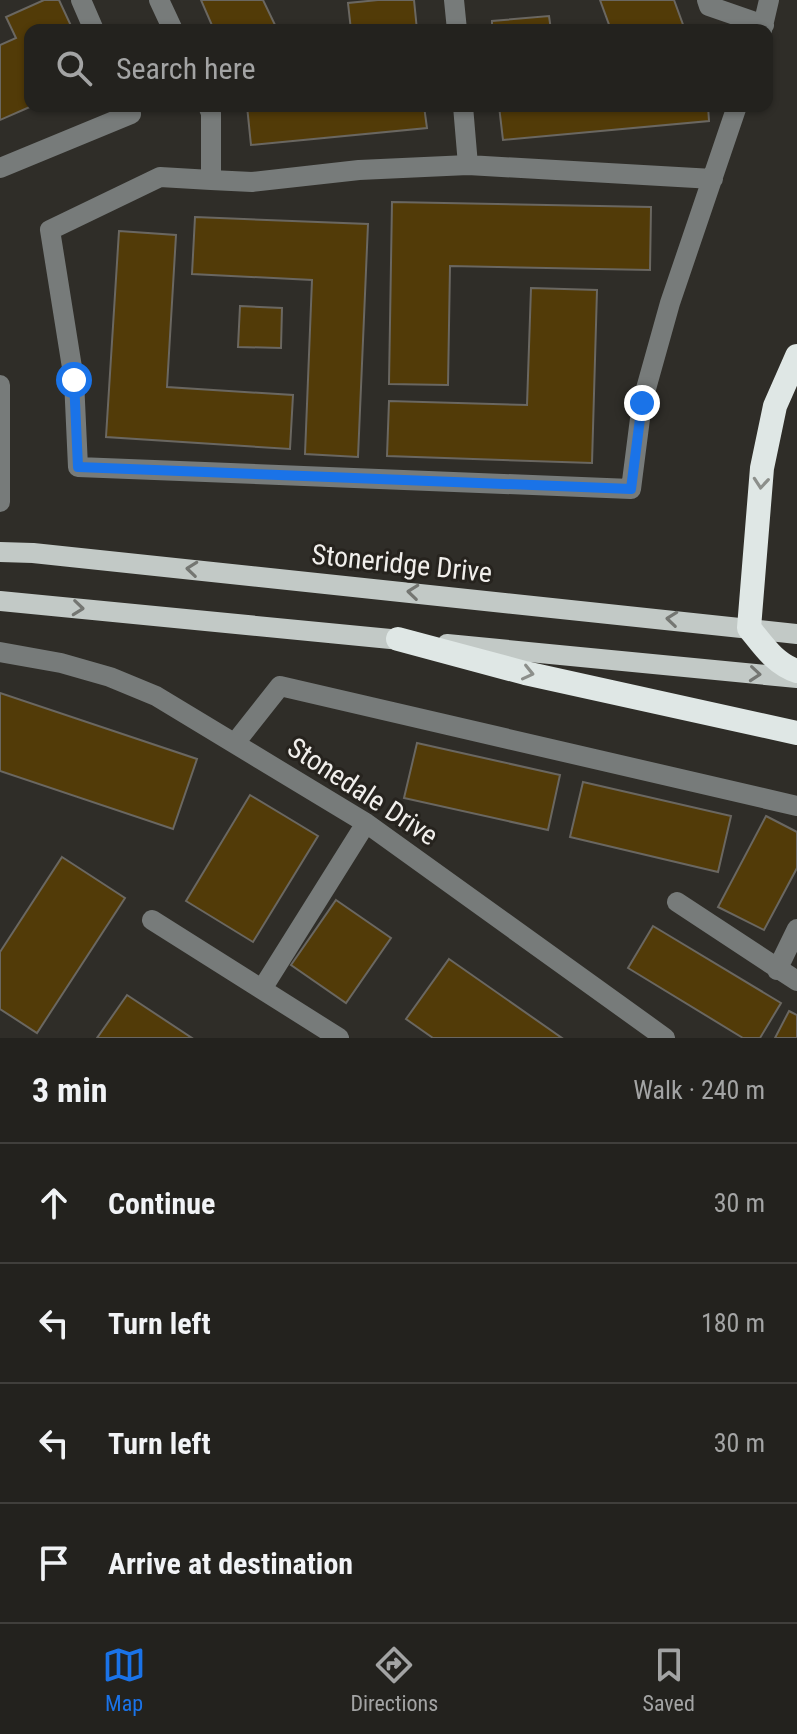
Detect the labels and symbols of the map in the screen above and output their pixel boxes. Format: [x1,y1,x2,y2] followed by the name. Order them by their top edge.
[56,362,92,398] route start
[624,385,660,421] route end
[752,477,769,490] one-way arrow
[310,538,494,589] street label: Stoneridge Drive
[185,561,198,578] one-way arrow
[406,583,419,600] one-way arrow
[72,600,85,617] one-way arrow
[665,611,678,628] one-way arrow
[521,664,534,681] one-way arrow
[749,665,762,682] one-way arrow
[281,731,444,852] street label: Stonedale Drive

